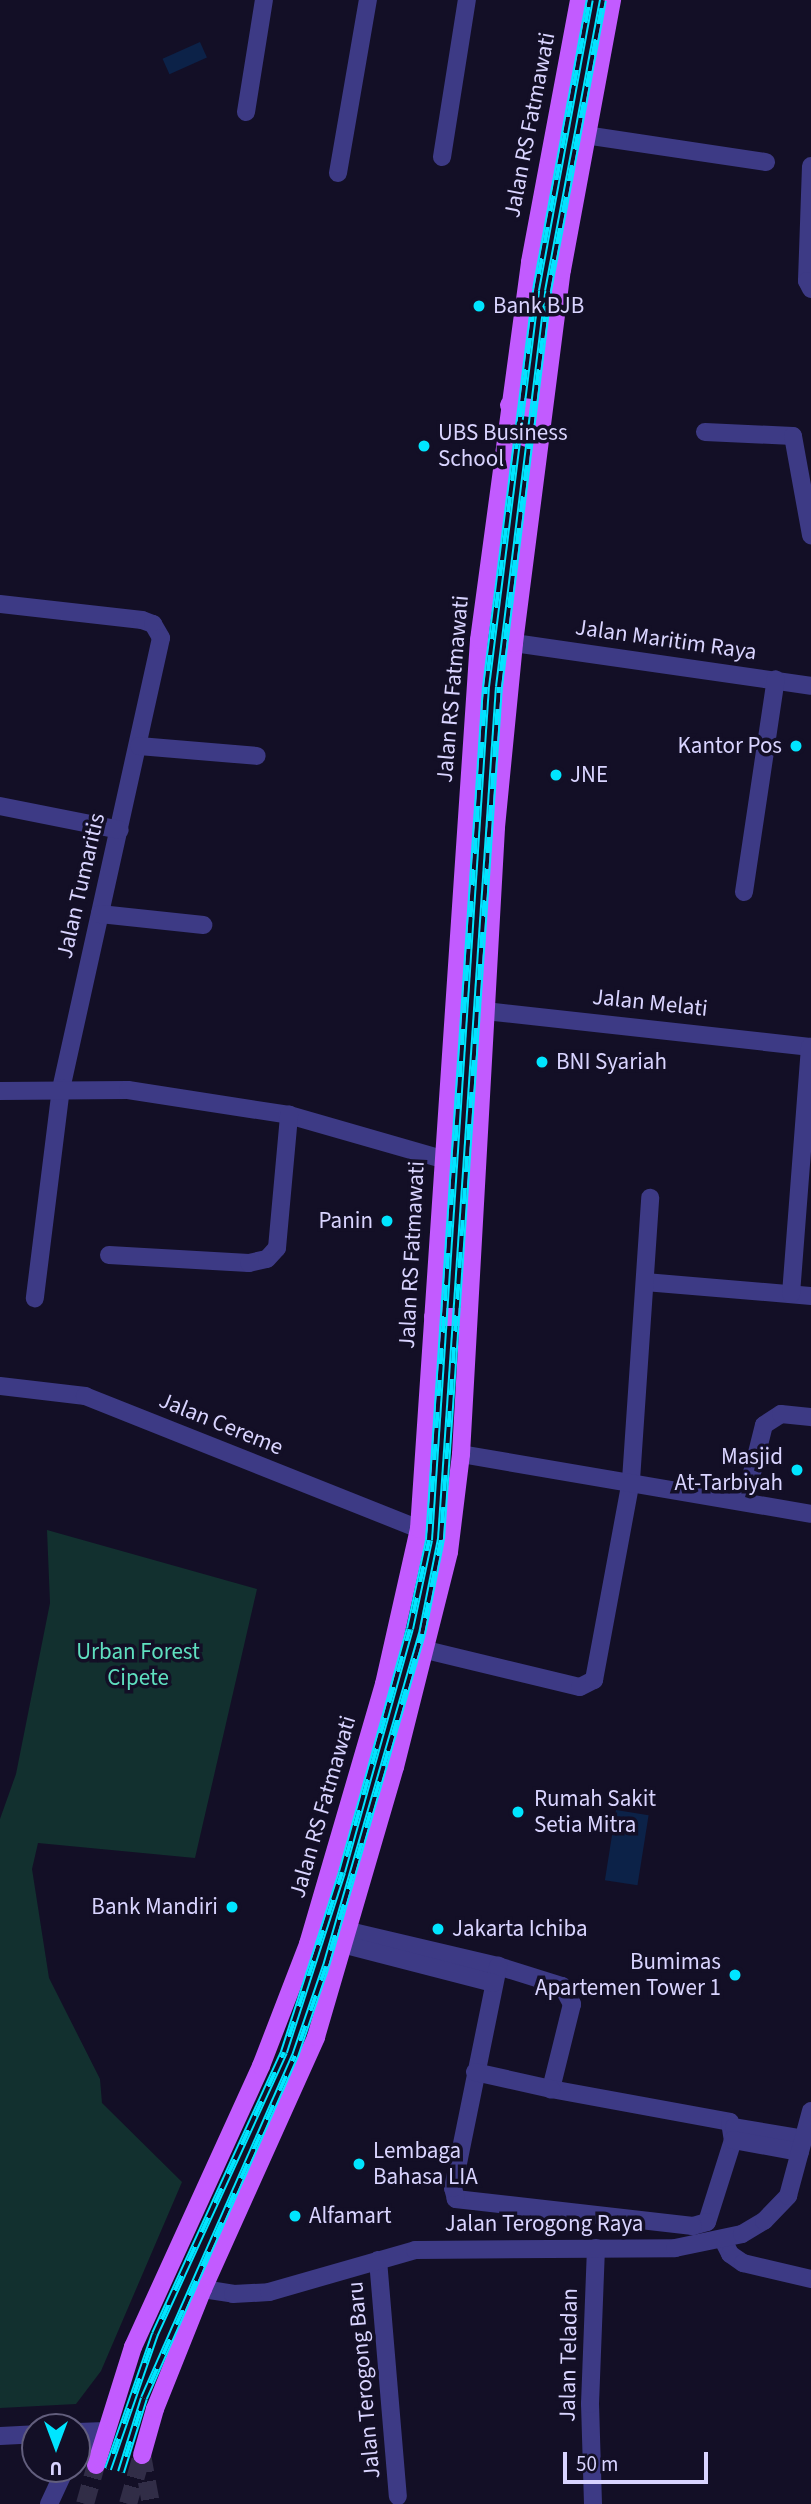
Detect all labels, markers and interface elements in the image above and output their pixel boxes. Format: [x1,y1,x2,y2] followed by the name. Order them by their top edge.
[498,30,562,220] street label: Jalan RS Fatmawati
[493,292,584,320] place label: Bank BJB
[471,298,487,314] marker: Bank BJB
[438,419,568,473] place label: UBS Business School
[416,438,432,454] marker: UBS Business School
[431,594,475,784] street label: Jalan RS Fatmawati
[574,614,758,666] street label: Jalan Maritim Raya
[677,732,782,760] place label: Kantor Pos
[788,738,804,754] marker: Kantor Pos
[570,761,608,789] place label: JNE
[548,767,564,783] marker: JNE
[51,811,111,961] street label: Jalan Tumaritis
[591,983,709,1023] street label: Jalan Melati
[556,1048,667,1076] place label: BNI Syariah
[534,1054,550,1070] marker: BNI Syariah
[393,1160,431,1350] street label: Jalan RS Fatmawati
[319,1207,373,1235] place label: Panin
[379,1213,395,1229] marker: Panin
[155,1387,287,1461] street label: Jalan Cereme
[675,1443,783,1497] place label: Masjid At-Tarbiyah
[789,1462,805,1478] marker: Masjid At-Tarbiyah
[76,1638,200,1692] park label: Urban Forest Cipete
[284,1713,362,1901] street label: Jalan RS Fatmawati
[534,1785,656,1839] place label: Rumah Sakit Setia Mitra
[508,1802,528,1822] marker: Rumah Sakit Setia Mitra
[91,1893,218,1921] place label: Bank Mandiri
[224,1899,240,1915] marker: Bank Mandiri
[452,1915,588,1943] place label: Jakarta Ichiba
[430,1921,446,1937] marker: Jakarta Ichiba
[535,1948,721,2002] place label: Bumimas Apartemen Tower 1
[727,1967,743,1983] marker: Bumimas Apartemen Tower 1
[373,2137,478,2191] place label: Lembaga Bahasa LIA
[351,2156,367,2172] marker: Lembaga Bahasa LIA
[309,2202,392,2230] place label: Alfamart
[287,2208,303,2224] marker: Alfamart
[445,2210,643,2238] street label: Jalan Terogong Raya
[342,2280,386,2480] street label: Jalan Terogong Baru
[554,2288,584,2422] street label: Jalan Teladan
[21,2413,91,2483] north arrow
[566,2438,711,2482] scale bar
[576,2449,618,2479] text: 50 m
[50,2454,62,2481] text: U

